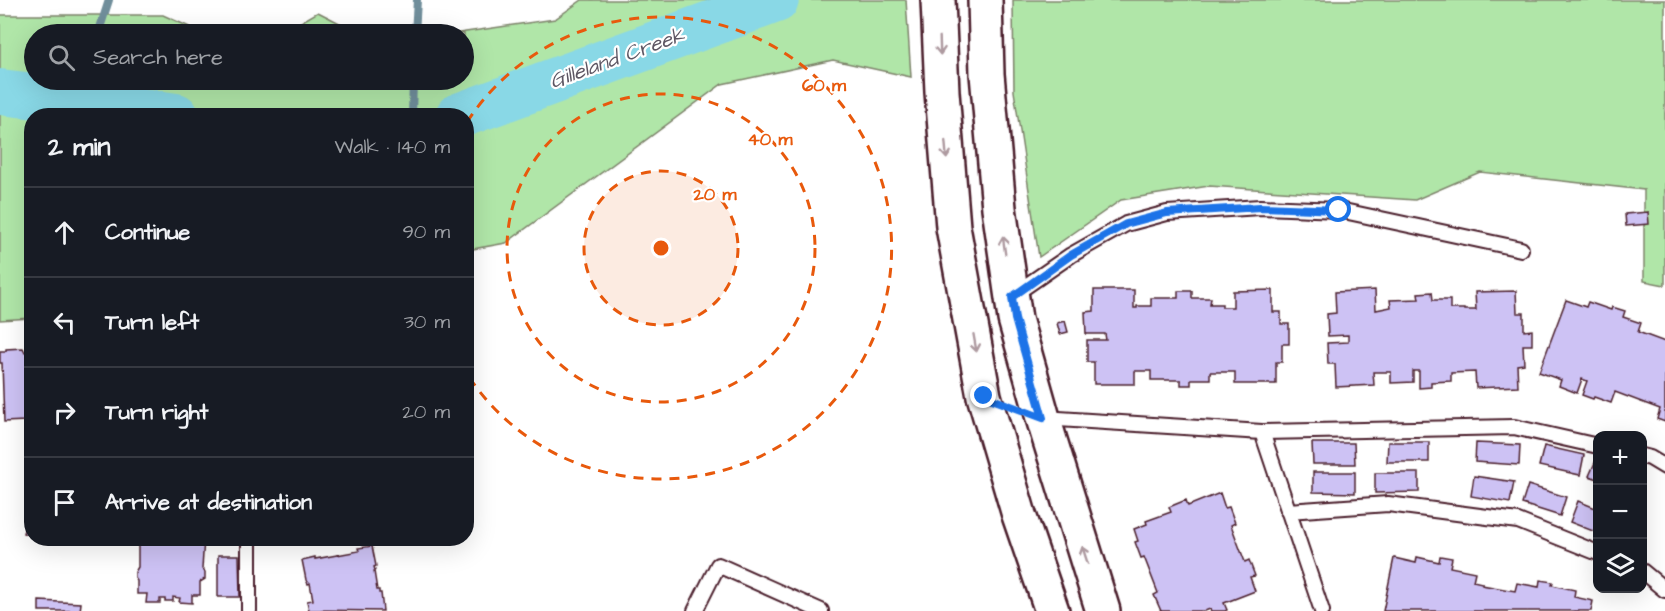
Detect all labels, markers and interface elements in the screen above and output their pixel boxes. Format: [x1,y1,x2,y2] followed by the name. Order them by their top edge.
[546,20,689,96] water label: Gilleland Creek
[24,24,474,90] search box
[934,35,946,55] one-way arrow
[45,41,78,74] icon: search
[93,42,223,73] text: Search here
[802,73,847,98] text: 60 m
[748,127,793,152] text: 40 m
[48,129,110,165] text: 2 min
[334,133,450,161] text: Walk · 140 m
[941,140,952,160] one-way arrow
[693,182,737,207] text: 20 m
[1325,196,1351,222] route start
[48,216,81,249] icon: ahead
[105,217,190,248] text: Continue
[402,218,450,246] text: 90 m
[999,236,1010,256] one-way arrow
[651,238,671,258] centre of rings
[48,306,81,339] icon: left
[105,307,199,338] text: Turn left
[404,308,450,336] text: 30 m
[969,332,980,352] one-way arrow
[970,382,996,408] route end
[48,396,81,429] icon: right
[105,397,208,428] text: Turn right
[402,398,450,426] text: 20 m
[1593,431,1647,593] map controls
[1593,431,1647,485] button: +
[1593,485,1647,539] button: −
[48,486,81,519] icon: arrive
[105,487,312,518] text: Arrive at destination
[1593,539,1647,593] button: layers
[1079,546,1090,565] one-way arrow

